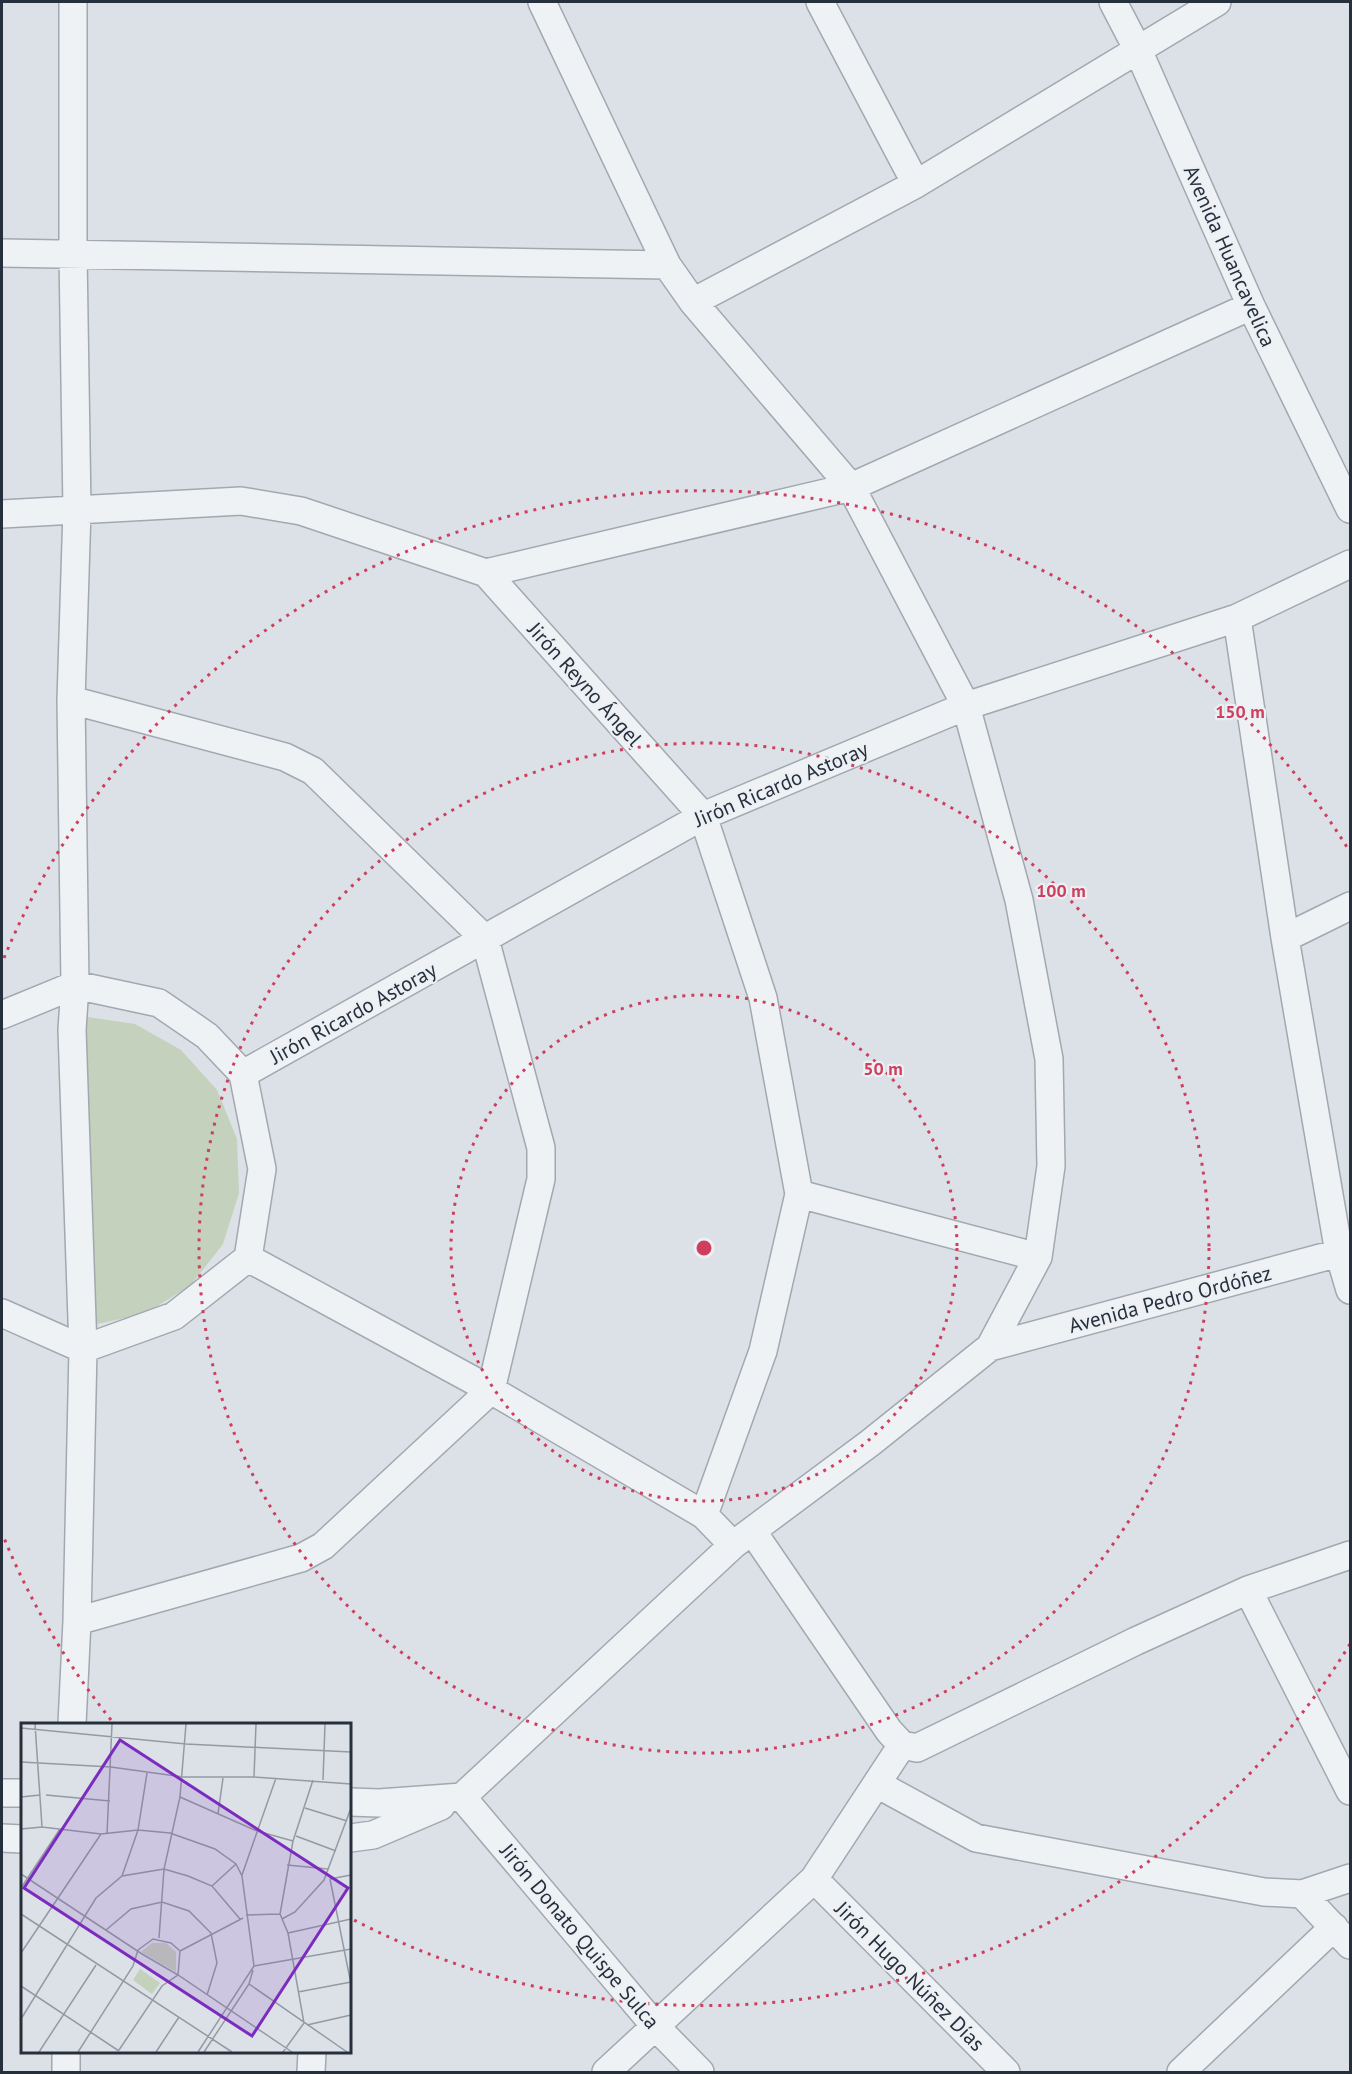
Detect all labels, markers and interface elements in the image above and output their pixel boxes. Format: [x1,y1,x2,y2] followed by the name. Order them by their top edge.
[1178,161,1282,351] street label: Avenida Huancavelica
[521,615,648,752] street label: Jirón Reyno Ángel
[1215,700,1265,723] text: 150 m
[689,735,872,833] street label: Jirón Ricardo Astoray
[1036,879,1086,902] text: 100 m
[264,956,441,1070] street label: Jirón Ricardo Astoray
[863,1057,903,1080] text: 50 m
[694,1238,714,1258] centre of rings
[1066,1259,1274,1339] street label: Avenida Pedro Ordóñez
[21,1723,351,2053] inset map
[494,1837,666,2034] street label: Jirón Donato Quispe Sulca
[829,1895,991,2057] street label: Jirón Hugo Núñez Días

